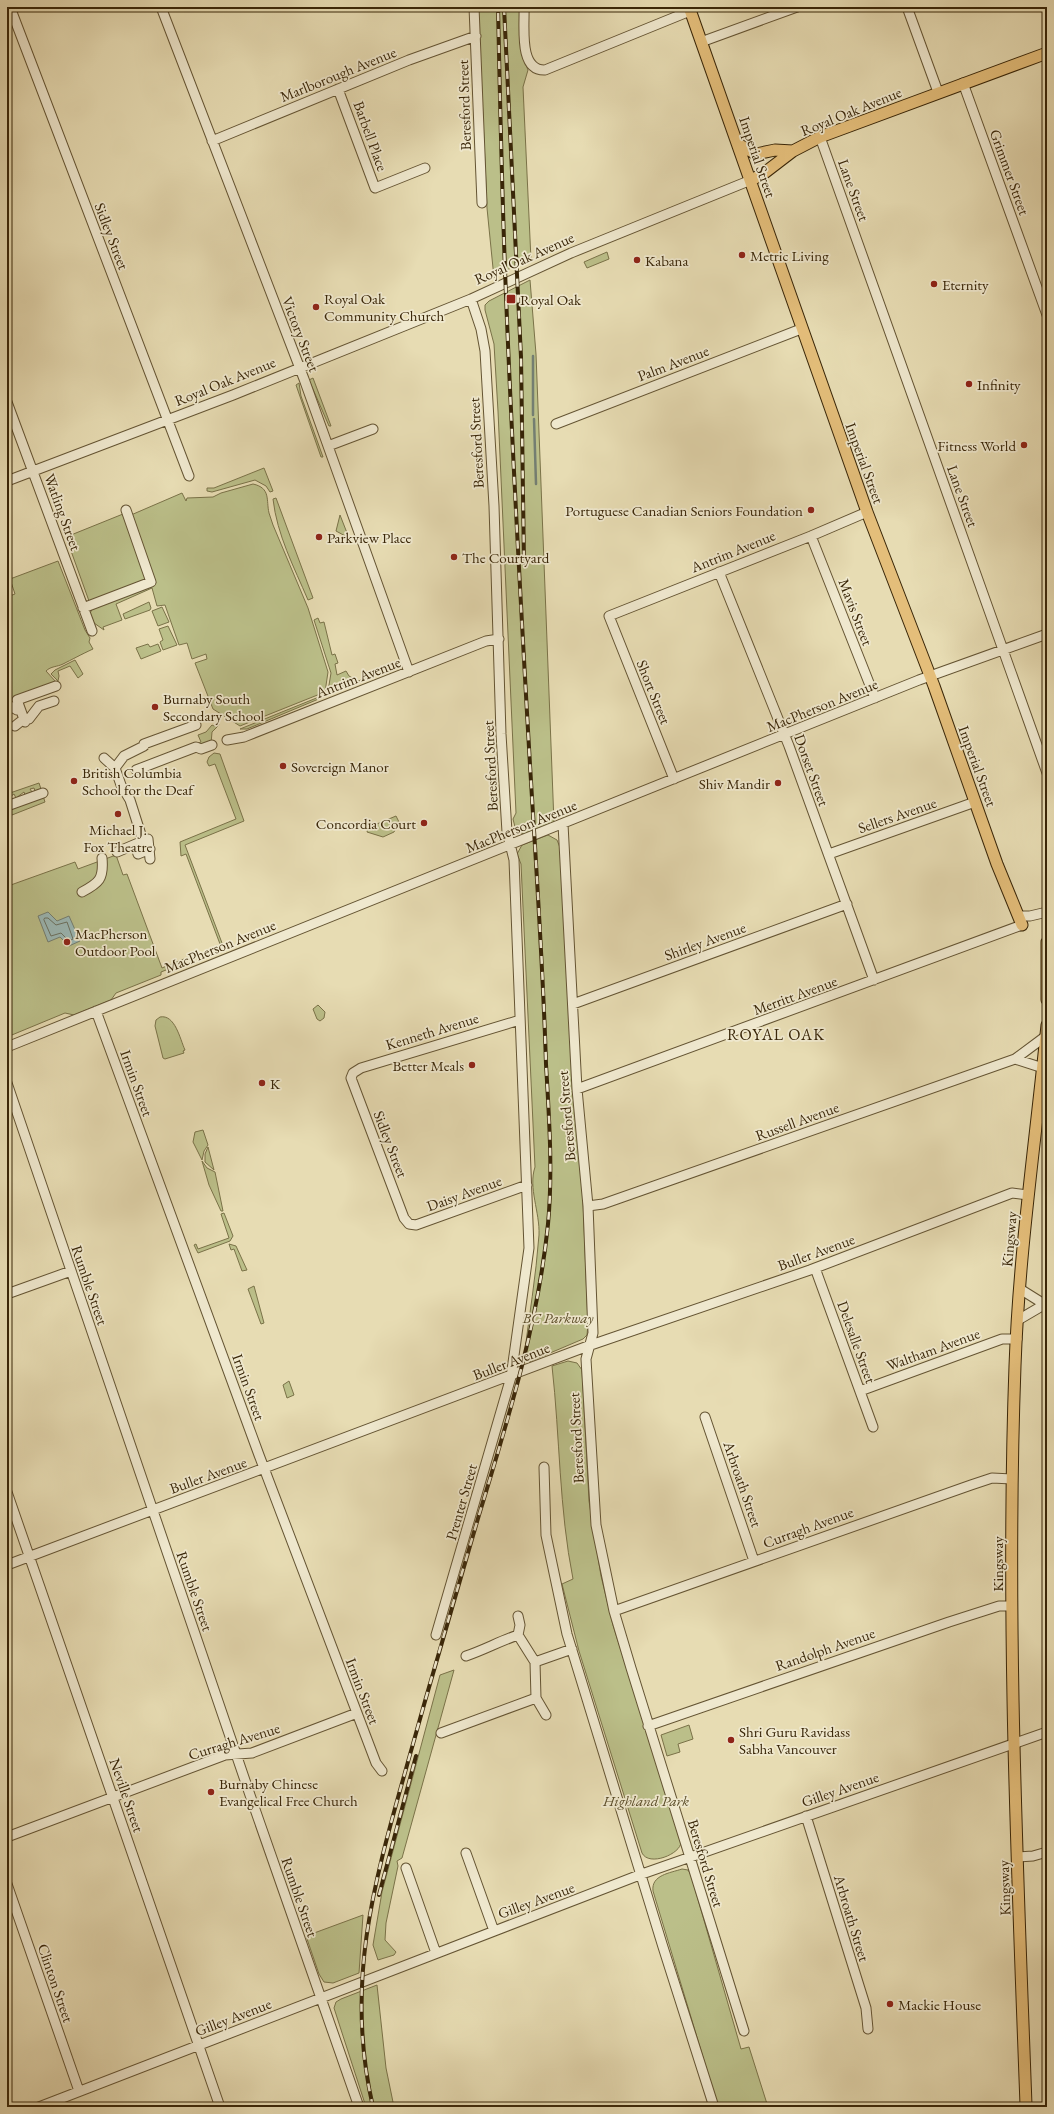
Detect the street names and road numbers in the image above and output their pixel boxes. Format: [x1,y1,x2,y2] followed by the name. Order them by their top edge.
[277,42,399,106] street label: Marlborough Avenue
[453,59,475,151] street label: Beresford Street
[798,82,904,140] street label: Royal Oak Avenue
[350,98,392,174] street label: Barbell Place
[735,114,781,200] street label: Imperial Street
[986,127,1034,218] street label: Grimmer Street
[834,156,874,224] street label: Lane Street
[91,200,134,272] street label: Sidley Street
[471,227,577,288] street label: Royal Oak Avenue
[278,294,324,375] street label: Victory Street
[635,341,711,385] street label: Palm Avenue
[172,352,278,410] street label: Royal Oak Avenue
[464,397,488,489] street label: Beresford Street
[842,420,888,506] street label: Imperial Street
[943,462,983,530] street label: Lane Street
[40,471,86,553] street label: Watling Street
[687,525,778,577] street label: Antrim Avenue
[835,576,878,648] street label: Mavis Street
[312,652,403,702] street label: Antrim Avenue
[632,657,676,727] street label: Short Street
[764,674,881,736] street label: MacPherson Avenue
[478,720,502,812] street label: Beresford Street
[955,723,1001,809] street label: Imperial Street
[790,731,834,809] street label: Dorset Street
[855,793,939,837] street label: Sellers Avenue
[463,795,580,857] street label: MacPherson Avenue
[162,915,279,977] street label: MacPherson Avenue
[662,917,749,965] street label: Shirley Avenue
[750,971,840,1019] street label: Merritt Avenue
[383,1008,481,1054] street label: Kenneth Avenue
[116,1047,158,1119] street label: Irmin Street
[553,1070,579,1162] street label: Beresford Street
[753,1097,841,1145] street label: Russell Avenue
[370,1108,413,1180] street label: Sidley Street
[424,1171,504,1215] street label: Daisy Avenue
[997,1210,1021,1268] street label: Kingsway
[775,1229,857,1275] street label: Buller Avenue
[67,1243,113,1328] street label: Rumble Street
[833,1298,881,1386] street label: Delesalle Street
[884,1323,982,1375] street label: Waltham Avenue
[470,1338,552,1384] street label: Buller Avenue
[228,1351,270,1423] street label: Irmin Street
[564,1392,588,1484] street label: Beresford Street
[719,1438,767,1530] street label: Arbroath Street
[167,1452,249,1498] street label: Buller Avenue
[441,1461,481,1542] street label: Prenter Street
[760,1502,856,1552] street label: Curragh Avenue
[988,1536,1007,1592] street label: Kingsway
[172,1549,218,1634] street label: Rumble Street
[773,1623,878,1675] street label: Randolph Avenue
[342,1655,384,1727] street label: Irmin Street
[186,1718,282,1764] street label: Curragh Avenue
[105,1756,149,1835] street label: Neville Street
[799,1767,881,1811] street label: Gilley Avenue
[684,1817,728,1909] street label: Beresford Street
[277,1855,323,1940] street label: Rumble Street
[994,1859,1014,1916] street label: Kingsway
[830,1871,874,1964] street label: Arbroath Street
[495,1877,577,1923] street label: Gilley Avenue
[34,1941,78,2025] street label: Clinton Street
[192,1994,274,2040] street label: Gilley Avenue

